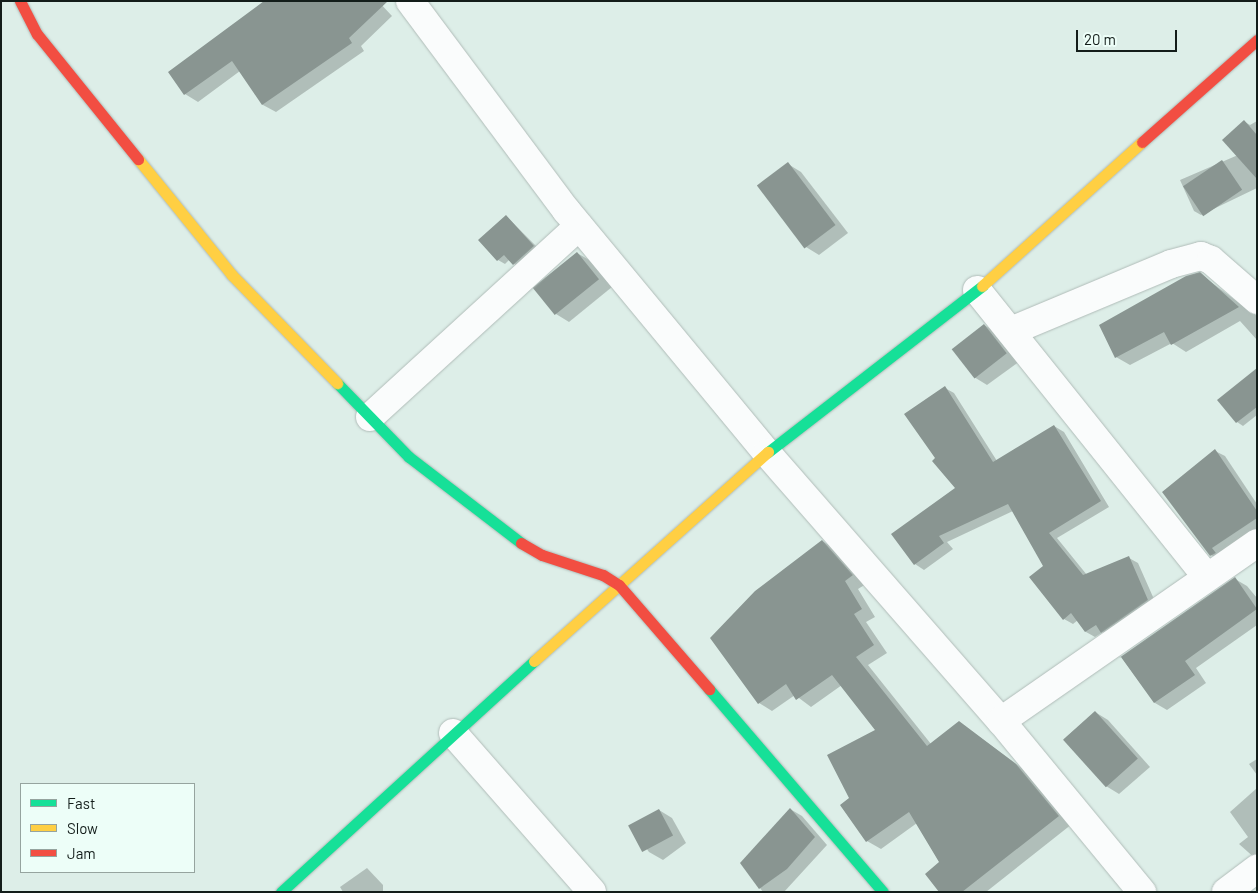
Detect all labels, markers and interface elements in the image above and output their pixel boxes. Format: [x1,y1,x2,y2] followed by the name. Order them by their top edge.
[1078,20,1179,52] scale bar
[1084,30,1116,48] text: 20 m
[20,783,195,873] legend
[67,794,95,812] text: Fast
[67,819,98,837] text: Slow
[67,844,96,862] text: Jam

